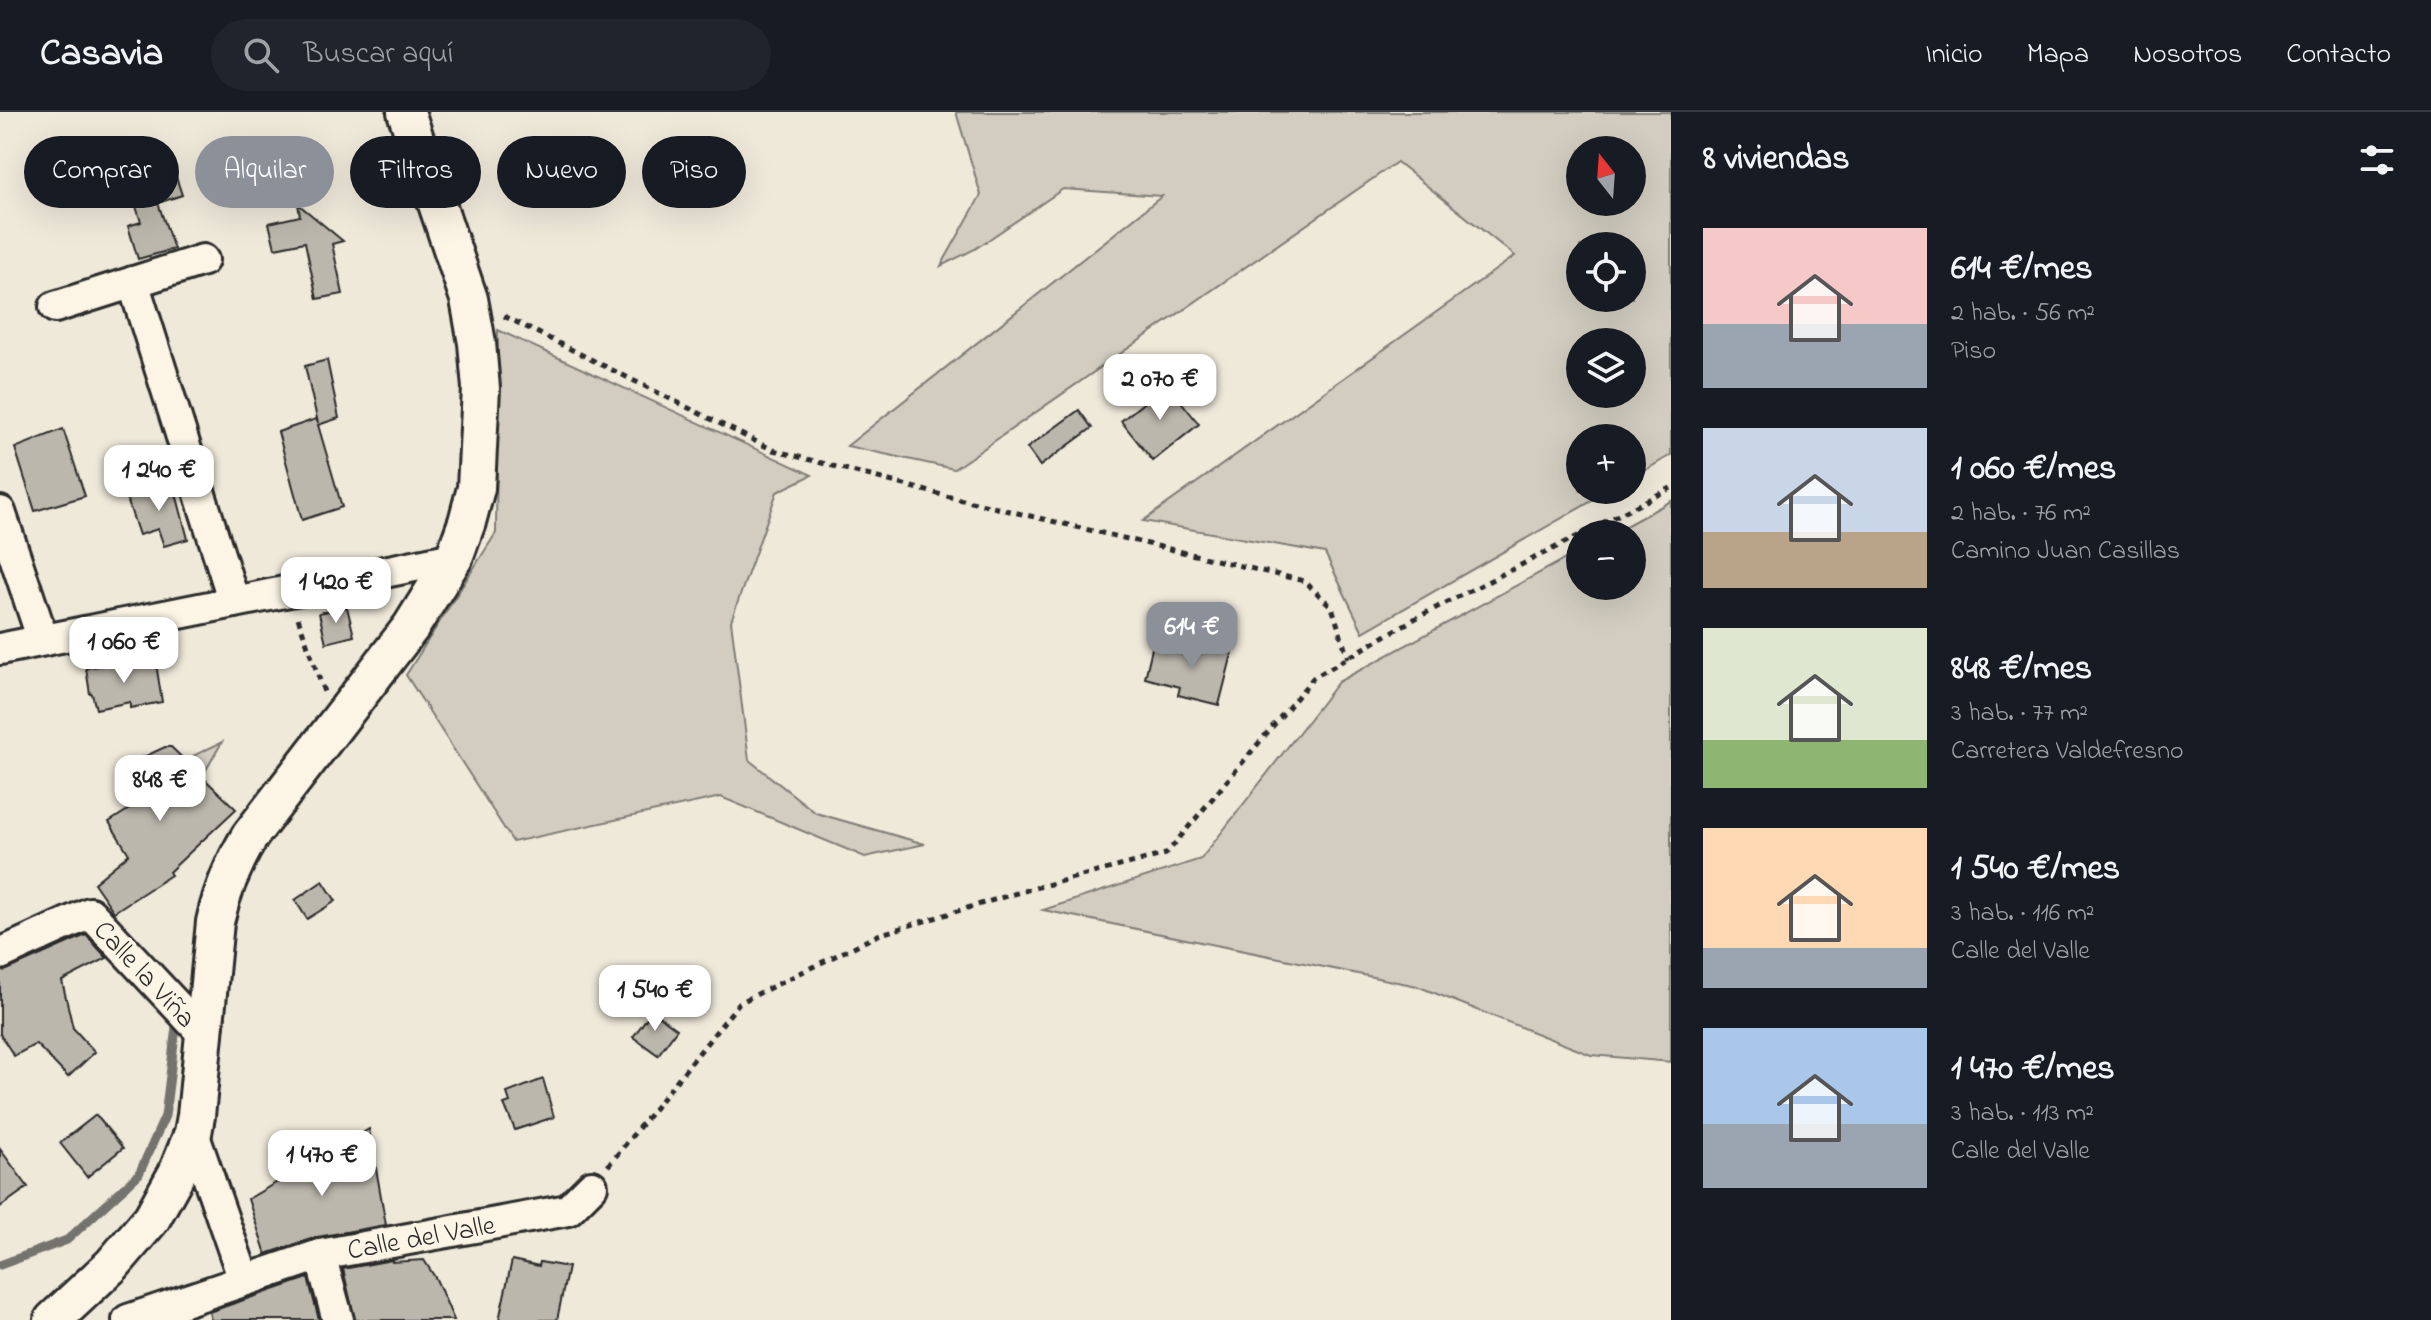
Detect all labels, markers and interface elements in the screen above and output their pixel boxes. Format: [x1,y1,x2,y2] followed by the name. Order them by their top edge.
[211,19,771,91] search box
[40,27,163,83] text: Casavia
[239,33,283,77] icon: search
[303,33,453,77] text: Buscar aquí
[1925,35,1983,76] text: Inicio
[2027,35,2089,76] text: Mapa
[2133,35,2242,76] text: Nosotros
[2286,35,2391,76] text: Contacto
[1703,135,1850,185] text: 8 viviendas
[24,136,179,208] chip: Comprar
[195,136,334,208] chip: Alquilar
[350,136,481,208] chip: Filtros
[497,136,626,208] chip: Nuevo
[642,136,746,208] chip: Piso
[1566,136,1646,216] north arrow
[1566,136,1646,600] map controls
[2355,138,2399,182] icon: filters
[1566,232,1646,312] button: locate
[1951,245,2092,295] text: 614 €/mes
[1767,260,1863,356] icon: home
[1951,295,2095,333] text: 2 hab. · 56 m²
[1566,328,1646,408] button: layers
[1951,333,1996,371] text: Piso
[1086,354,1234,422] pin: 2 070 €
[1121,361,1199,399] text: 2 070 €
[1566,424,1646,504] button: +
[85,445,233,513] pin: 1 240 €
[1951,445,2116,495] text: 1 060 €/mes
[122,452,196,490] text: 1 240 €
[1767,460,1863,556] icon: home
[1951,495,2091,533] text: 2 hab. · 76 m²
[1566,520,1646,600] button: −
[1951,533,2180,571] text: Camino Juan Casillas
[262,557,410,625] pin: 1 420 €
[299,564,373,602] text: 1 420 €
[1136,602,1248,670] pin: 614 €
[1164,609,1220,647] text: 614 €
[50,617,198,685] pin: 1 060 €
[87,624,161,662] text: 1 060 €
[1951,645,2092,695] text: 848 €/mes
[1767,660,1863,756] icon: home
[1951,695,2088,733] text: 3 hab. · 77 m²
[1951,733,2184,771] text: Carretera Valdefresno
[104,755,216,823] pin: 848 €
[133,762,187,800] text: 848 €
[1951,845,2120,895] text: 1 540 €/mes
[1767,860,1863,956] icon: home
[1951,895,2095,933] text: 3 hab. · 116 m²
[82,912,204,1039] street label: Calle la Viña
[1951,933,2090,971] text: Calle del Valle
[581,965,729,1033] pin: 1 540 €
[617,972,693,1010] text: 1 540 €
[1951,1045,2115,1095] text: 1 470 €/mes
[1767,1060,1863,1156] icon: home
[1951,1095,2094,1133] text: 3 hab. · 113 m²
[248,1130,396,1198] pin: 1 470 €
[1951,1133,2090,1171] text: Calle del Valle
[286,1137,358,1175] text: 1 470 €
[344,1206,499,1273] street label: Calle del Valle

